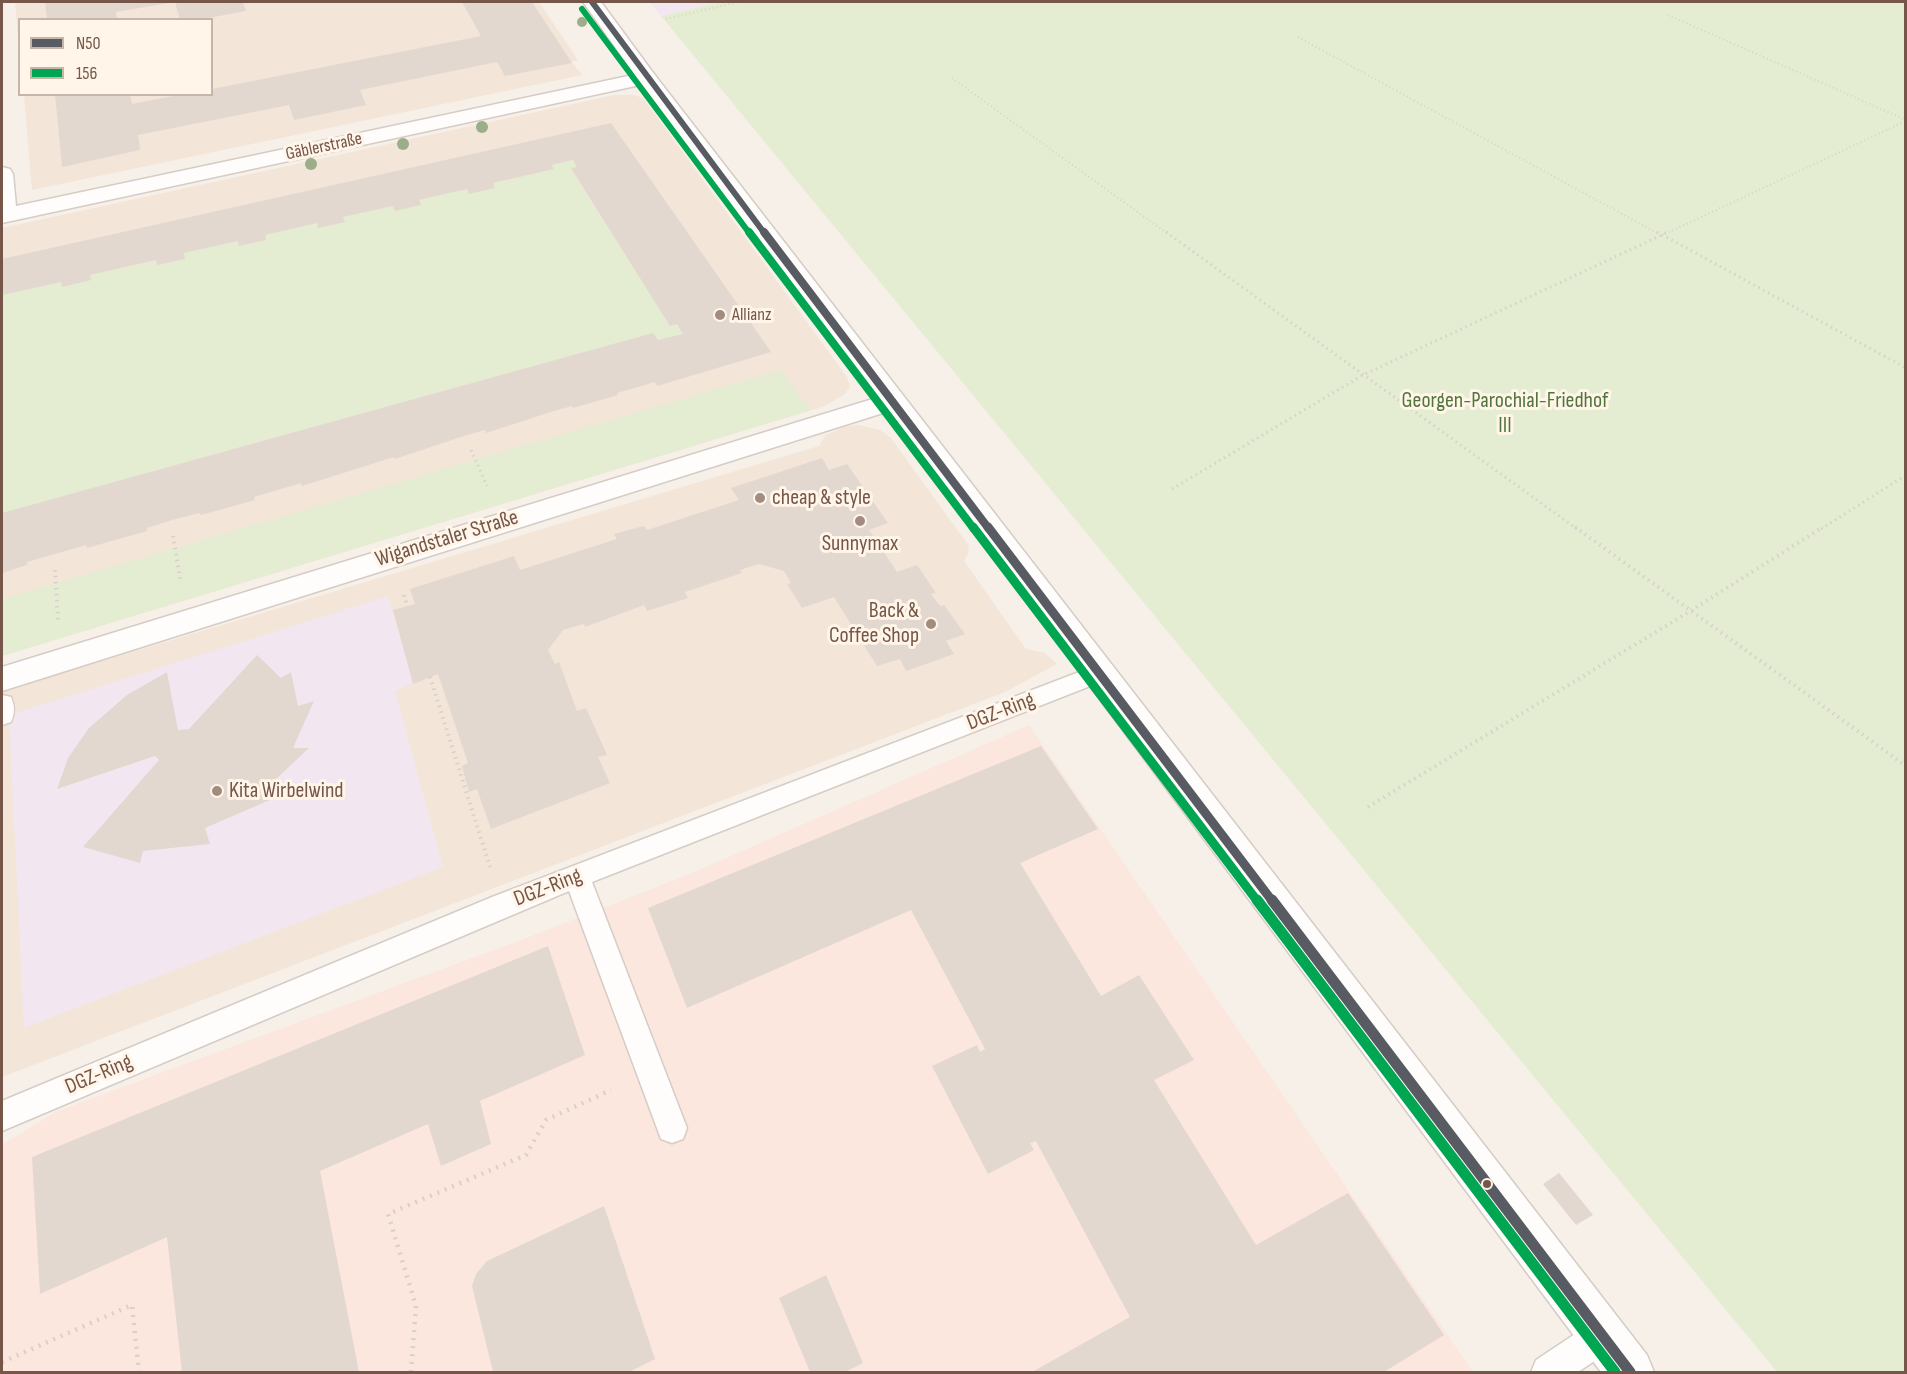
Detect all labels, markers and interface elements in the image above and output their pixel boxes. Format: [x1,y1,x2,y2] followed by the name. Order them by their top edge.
[18,18,213,96] legend
[76,33,100,54] text: N50
[76,63,97,84] text: 156
[284,128,364,166] street label: Gäblerstraße
[732,304,771,326] place label: Allianz
[713,308,727,322] marker: Allianz
[1402,388,1608,440] park label: Georgen-Parochial-Friedhof III
[772,485,871,511] place label: cheap & style
[753,491,767,505] marker: cheap & style
[372,505,522,573] street label: Wigandstaler Straße
[853,514,867,528] marker: Sunnymax
[822,531,898,557] place label: Sunnymax
[829,598,919,650] place label: Back & Coffee Shop
[924,617,938,631] marker: Back & Coffee Shop
[963,687,1039,737] street label: DGZ-Ring
[229,778,343,804] place label: Kita Wirbelwind
[210,784,224,798] marker: Kita Wirbelwind
[510,863,586,913] street label: DGZ-Ring
[61,1049,137,1101] street label: DGZ-Ring
[1481,1178,1493,1190] unlabelled marker

